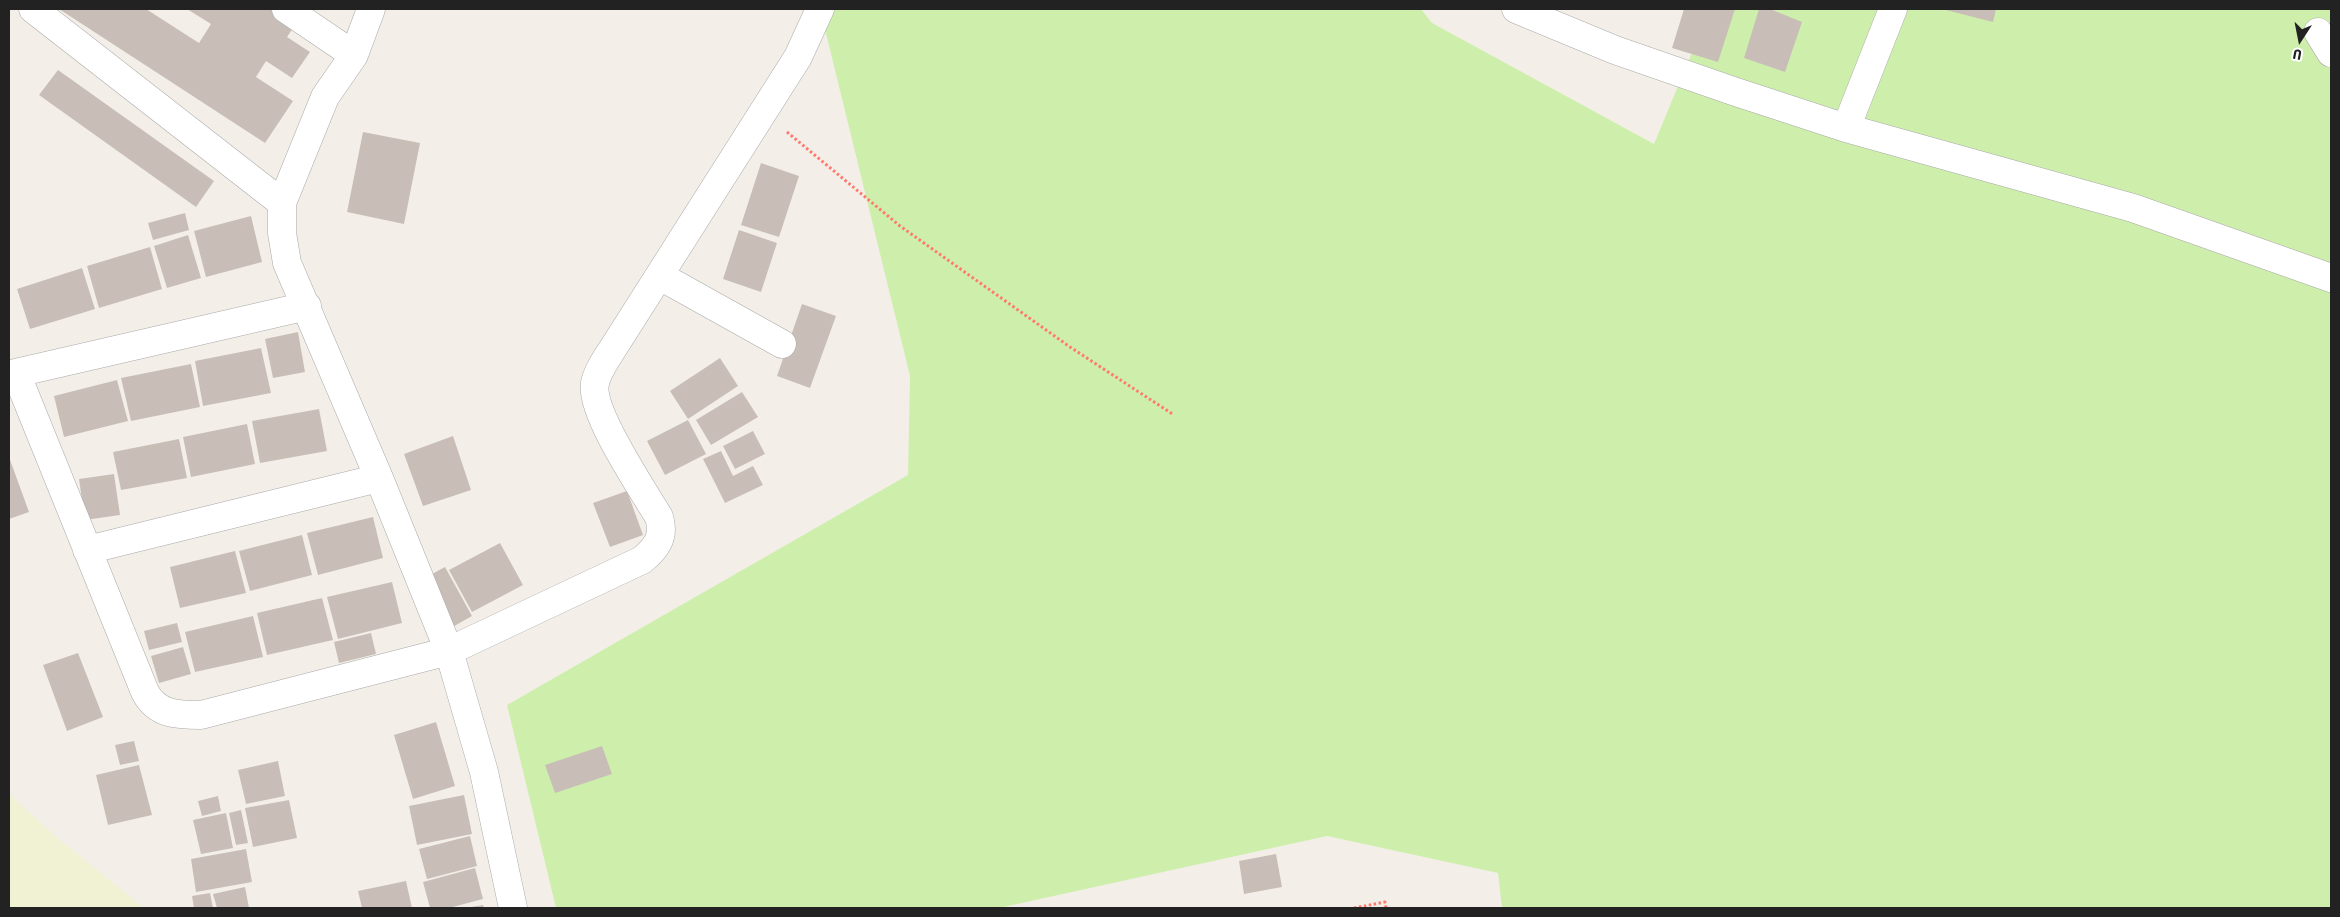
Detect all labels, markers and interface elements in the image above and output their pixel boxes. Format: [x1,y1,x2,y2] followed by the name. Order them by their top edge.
[2275,15,2325,65] north arrow
[2292,46,2303,63] text: U

